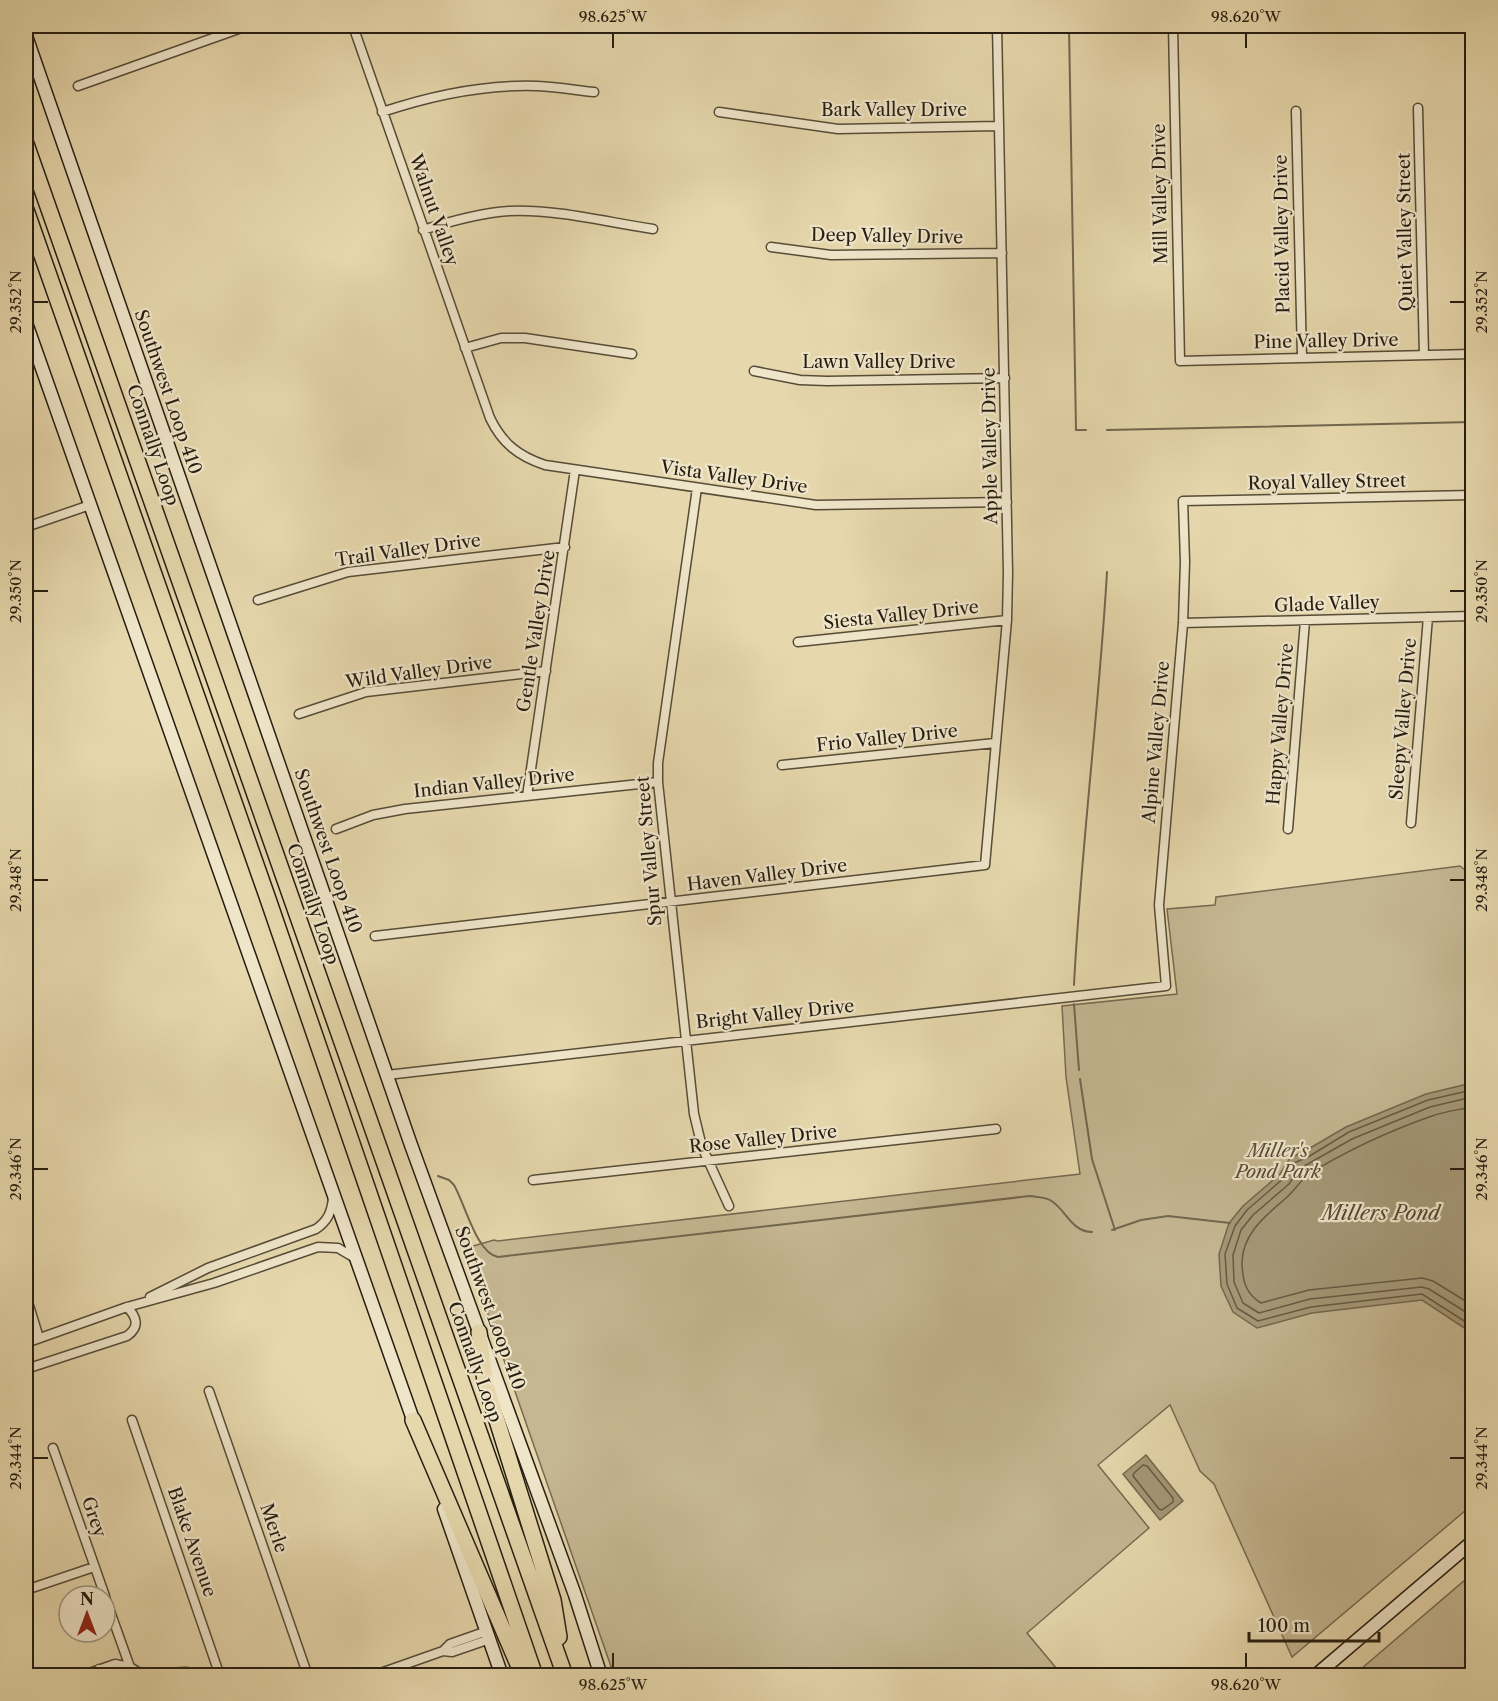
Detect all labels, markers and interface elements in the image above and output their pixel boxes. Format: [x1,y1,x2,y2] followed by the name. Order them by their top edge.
[579,7,648,26] text: 98.625°W
[1211,7,1282,26] text: 98.620°W
[821,99,967,121] street label: Bark Valley Drive
[1148,123,1172,265] street label: Mill Valley Drive
[404,150,464,270] street label: Walnut Valley
[1393,152,1417,311] street label: Quiet Valley Street
[1270,154,1294,314] street label: Placid Valley Drive
[811,224,963,248] street label: Deep Valley Drive
[6,270,25,334] text: 29.352°N
[1472,270,1491,334] text: 29.352°N
[130,307,206,477] street label: Southwest Loop 410
[1253,329,1399,353] street label: Pine Valley Drive
[802,351,956,373] street label: Lawn Valley Drive
[978,367,1002,526] street label: Apple Valley Drive
[122,382,184,508] street label: Connally Loop
[658,456,809,498] street label: Vista Valley Drive
[1248,470,1407,494] street label: Royal Valley Street
[334,529,482,571] street label: Trail Valley Drive
[512,548,560,714] street label: Gentle Valley Drive
[6,559,25,623] text: 29.350°N
[1472,559,1491,623] text: 29.350°N
[1274,591,1381,617] street label: Glade Valley
[822,596,980,634] street label: Siesta Valley Drive
[1385,637,1421,801] street label: Sleepy Valley Drive
[1262,642,1298,806] street label: Happy Valley Drive
[343,651,494,693] street label: Wild Valley Drive
[1138,660,1174,825] street label: Alpine Valley Drive
[815,720,959,756] street label: Frio Valley Drive
[412,764,576,802] street label: Indian Valley Drive
[290,766,366,936] street label: Southwest Loop 410
[631,774,667,927] street label: Spur Valley Street
[282,841,344,967] street label: Connally Loop
[6,848,25,912] text: 29.348°N
[1472,848,1491,912] text: 29.348°N
[686,854,848,896] street label: Haven Valley Drive
[695,995,855,1033] street label: Bright Valley Drive
[688,1120,838,1158] street label: Rose Valley Drive
[6,1137,25,1201] text: 29.346°N
[1472,1137,1491,1201] text: 29.346°N
[1233,1140,1322,1183] park label: Miller's Pond Park
[1320,1201,1442,1225] water label: Millers Pond
[450,1223,530,1393] street label: Southwest Loop 410
[443,1299,507,1425] street label: Connally Loop
[6,1426,25,1490] text: 29.344°N
[1472,1426,1491,1490] text: 29.344°N
[163,1484,221,1600] street label: Blake Avenue
[77,1494,111,1541] street label: Grey
[255,1500,293,1556] street label: Merle
[57,1584,117,1644] north arrow
[80,1589,94,1609] text: N
[1249,1605,1380,1643] scale bar
[1258,1615,1310,1637] text: 100 m
[579,1675,648,1694] text: 98.625°W
[1211,1675,1282,1694] text: 98.620°W

